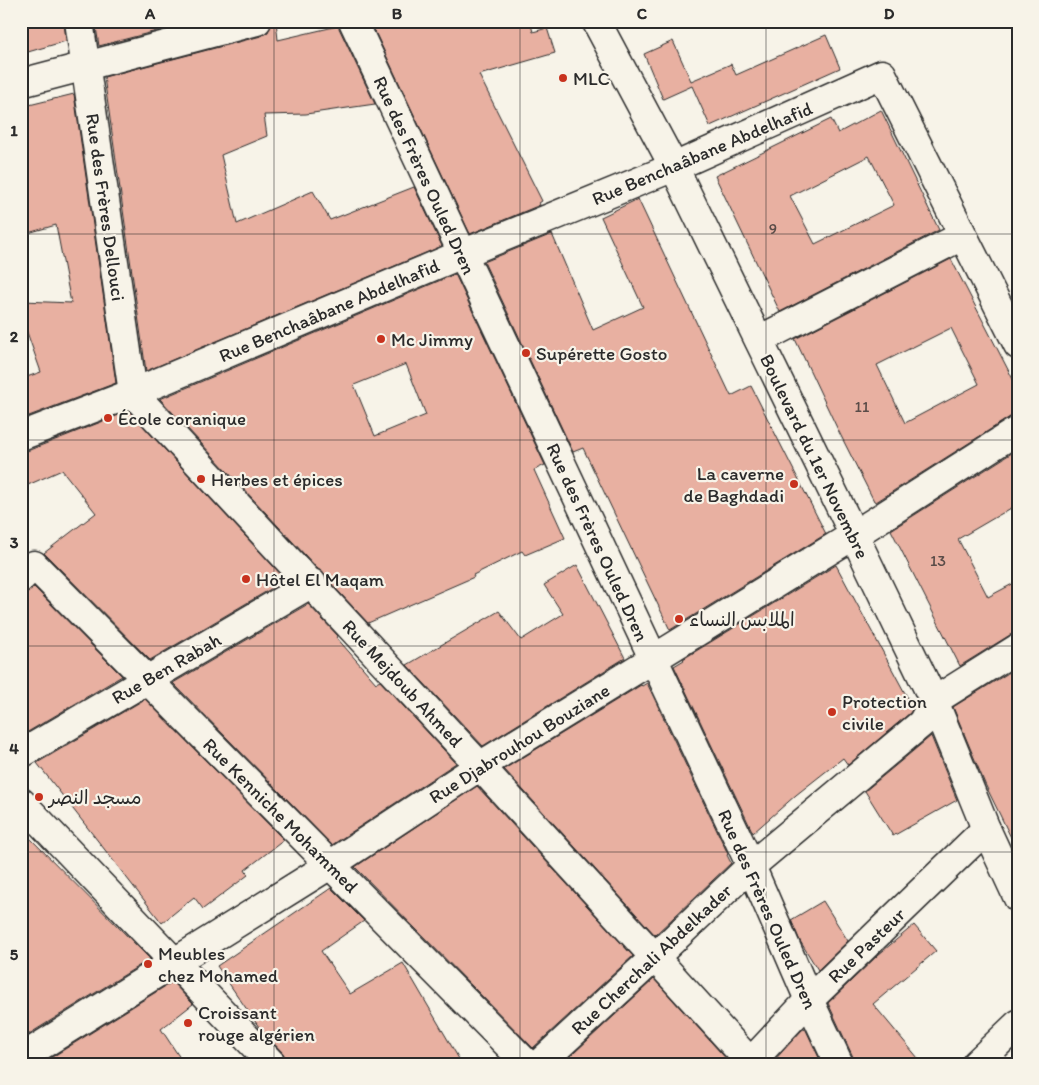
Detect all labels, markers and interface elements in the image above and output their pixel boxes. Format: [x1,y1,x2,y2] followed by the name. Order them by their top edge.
[144,4,156,23] text: A
[392,4,403,23] text: B
[637,4,648,23] text: C
[884,4,895,23] text: D
[573,67,610,90] place label: MLC
[368,72,481,278] street label: Rue des Frères Ouled Dren
[557,72,569,84] marker: MLC
[588,96,816,210] street label: Rue Benchaâbane Abdelhafid
[81,112,130,302] street label: Rue des Frères Dellouci
[10,121,18,140] text: 1
[769,219,777,238] house number: 9
[215,253,443,367] street label: Rue Benchaâbane Abdelhafid
[10,327,19,346] text: 2
[391,328,473,351] place label: Mc Jimmy
[375,333,387,345] marker: Mc Jimmy
[536,342,668,365] place label: Supérette Gosto
[520,347,532,359] marker: Supérette Gosto
[755,350,874,562] street label: Boulevard du 1er Novembre
[855,397,870,416] house number: 11
[118,407,246,430] place label: École coranique
[102,412,114,424] marker: École coranique
[541,439,654,645] street label: Rue des Frères Ouled Dren
[684,462,784,507] place label: La caverne de Baghdadi
[211,468,343,491] place label: Herbes et épices
[195,473,207,485] marker: Herbes et épices
[788,478,800,490] marker: La caverne de Baghdadi
[10,533,19,552] text: 3
[930,551,946,570] house number: 13
[256,568,385,591] place label: Hôtel El Maqam
[240,573,252,585] marker: Hôtel El Maqam
[689,608,795,631] place label: الملابس النساء
[673,613,685,625] marker: الملابس النساء
[338,615,468,752] street label: Rue Mejdoub Ahmed
[107,628,225,709] street label: Rue Ben Rabah
[425,678,614,809] street label: Rue Djabrouhou Bouziane
[842,690,927,735] place label: Protection civile
[826,706,838,718] marker: Protection civile
[198,733,363,898] street label: Rue Kenniche Mohammed
[9,739,19,758] text: 4
[47,786,142,809] place label: مسجد النصر
[33,791,45,803] marker: مسجد النصر
[713,806,822,1013] street label: Rue des Frères Ouled Dren
[566,878,737,1040] street label: Rue Cherchali Abdelkader
[823,903,910,988] street label: Rue Pasteur
[158,942,279,987] place label: Meubles chez Mohamed
[10,945,19,964] text: 5
[142,958,154,970] marker: Meubles chez Mohamed
[198,1001,315,1046] place label: Croissant rouge algérien
[182,1017,194,1029] marker: Croissant rouge algérien

